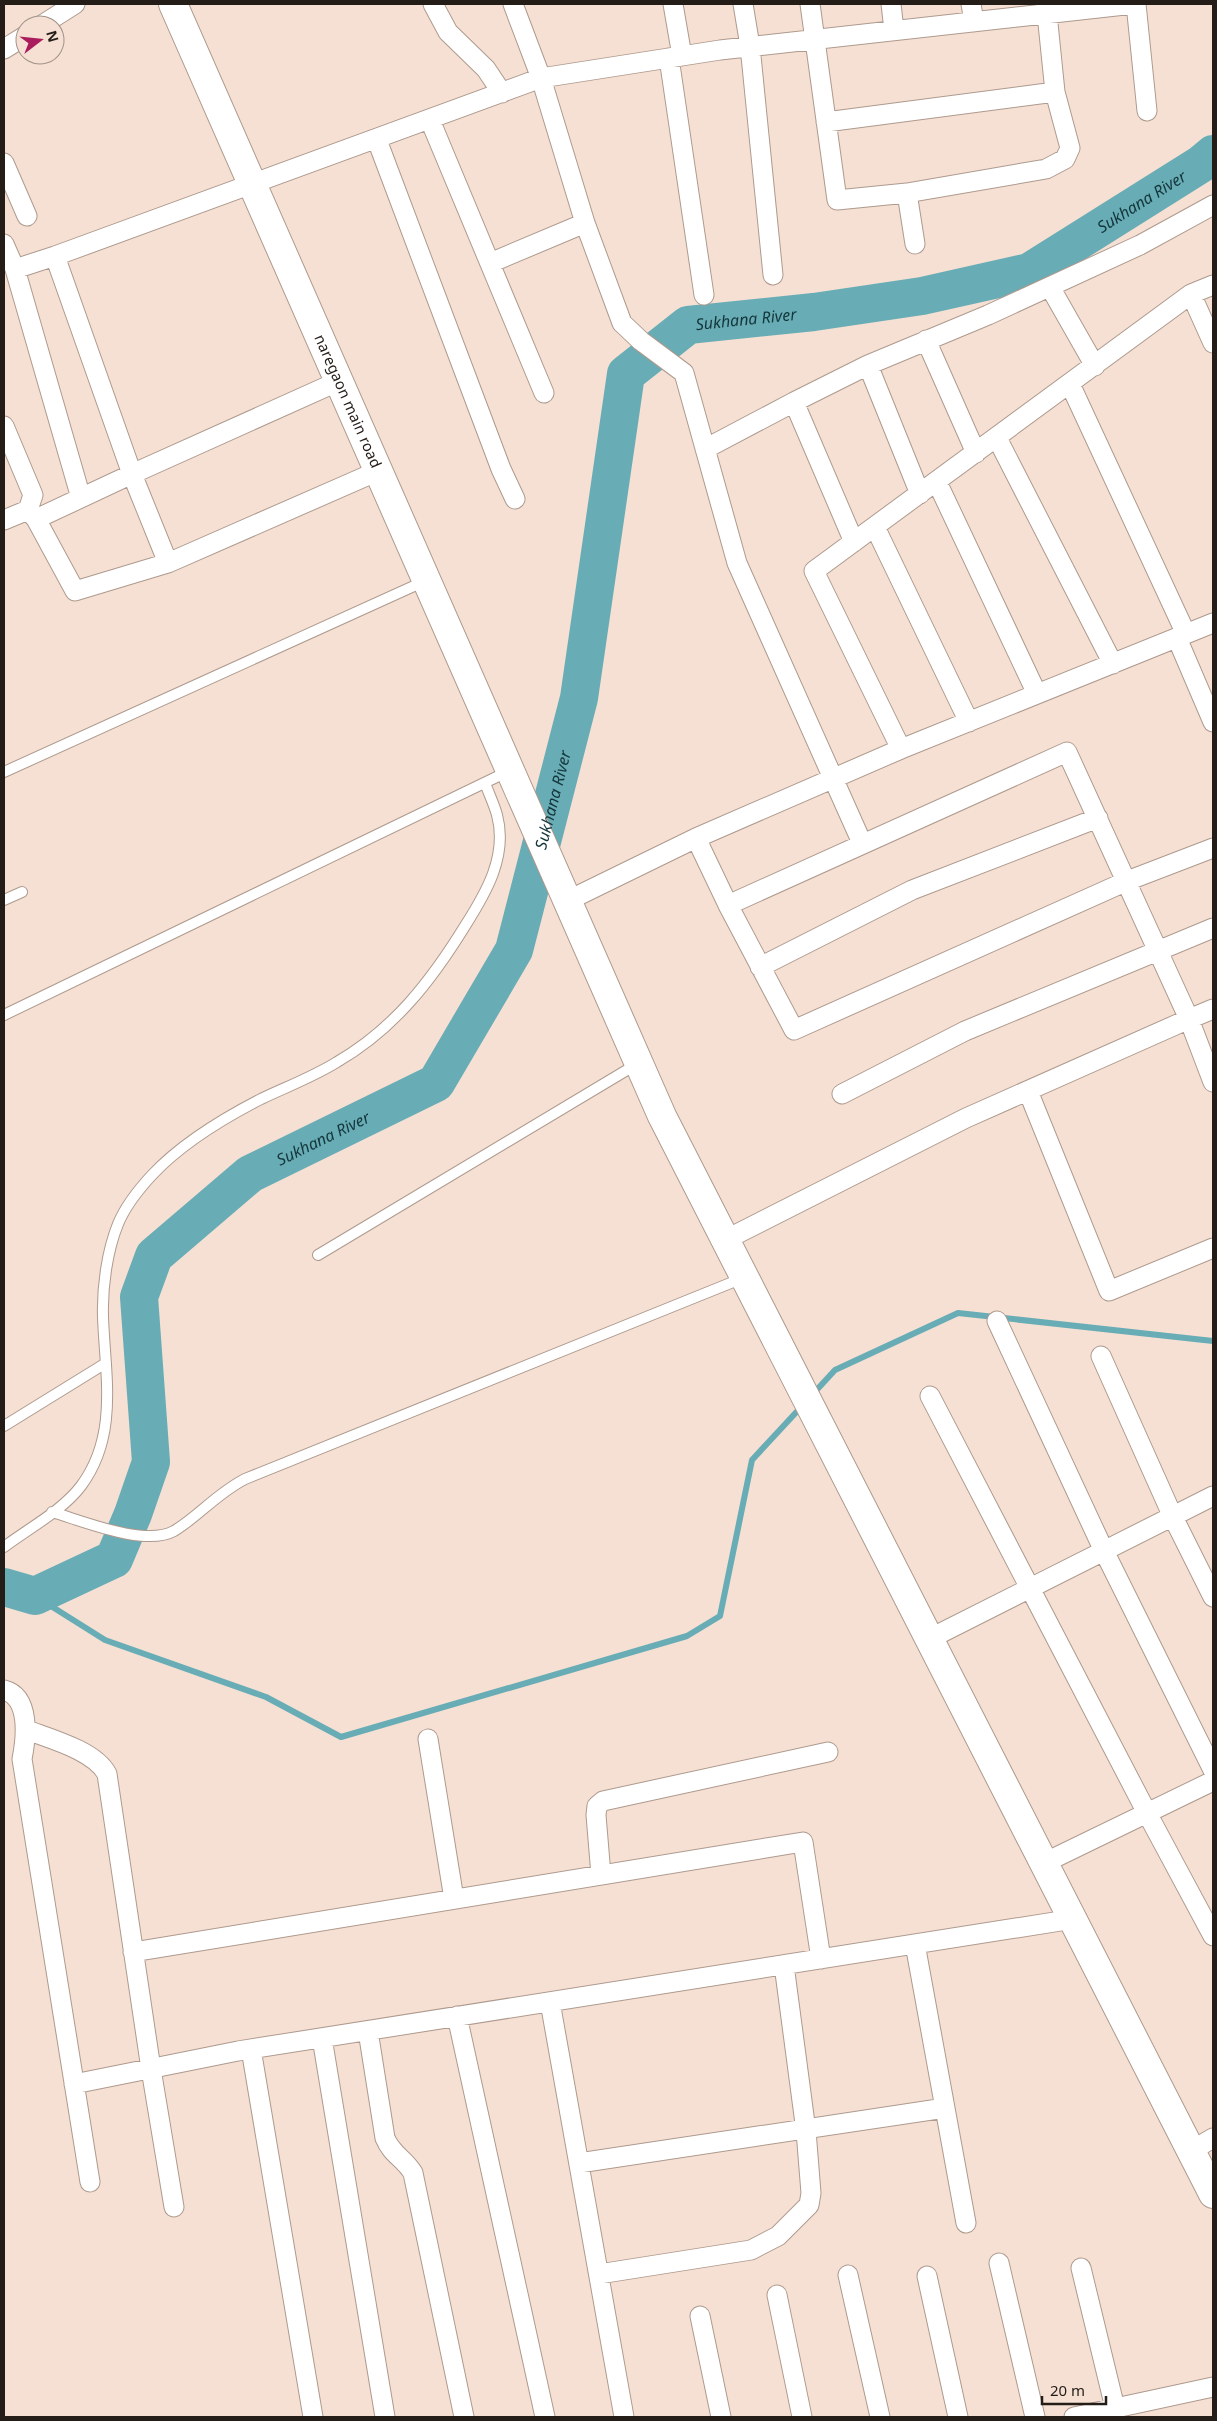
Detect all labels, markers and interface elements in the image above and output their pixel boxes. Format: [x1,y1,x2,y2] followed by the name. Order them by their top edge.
[15,15,65,65] north arrow
[42,28,64,44] text: N
[1093,165,1191,238] water label: Sukhana River
[695,303,798,335] water label: Sukhana River
[310,331,387,471] street label: naregaon main road
[529,747,576,852] water label: Sukhana River
[273,1106,374,1170] water label: Sukhana River
[1042,2374,1106,2406] scale bar
[1050,2380,1085,2400] text: 20 m

